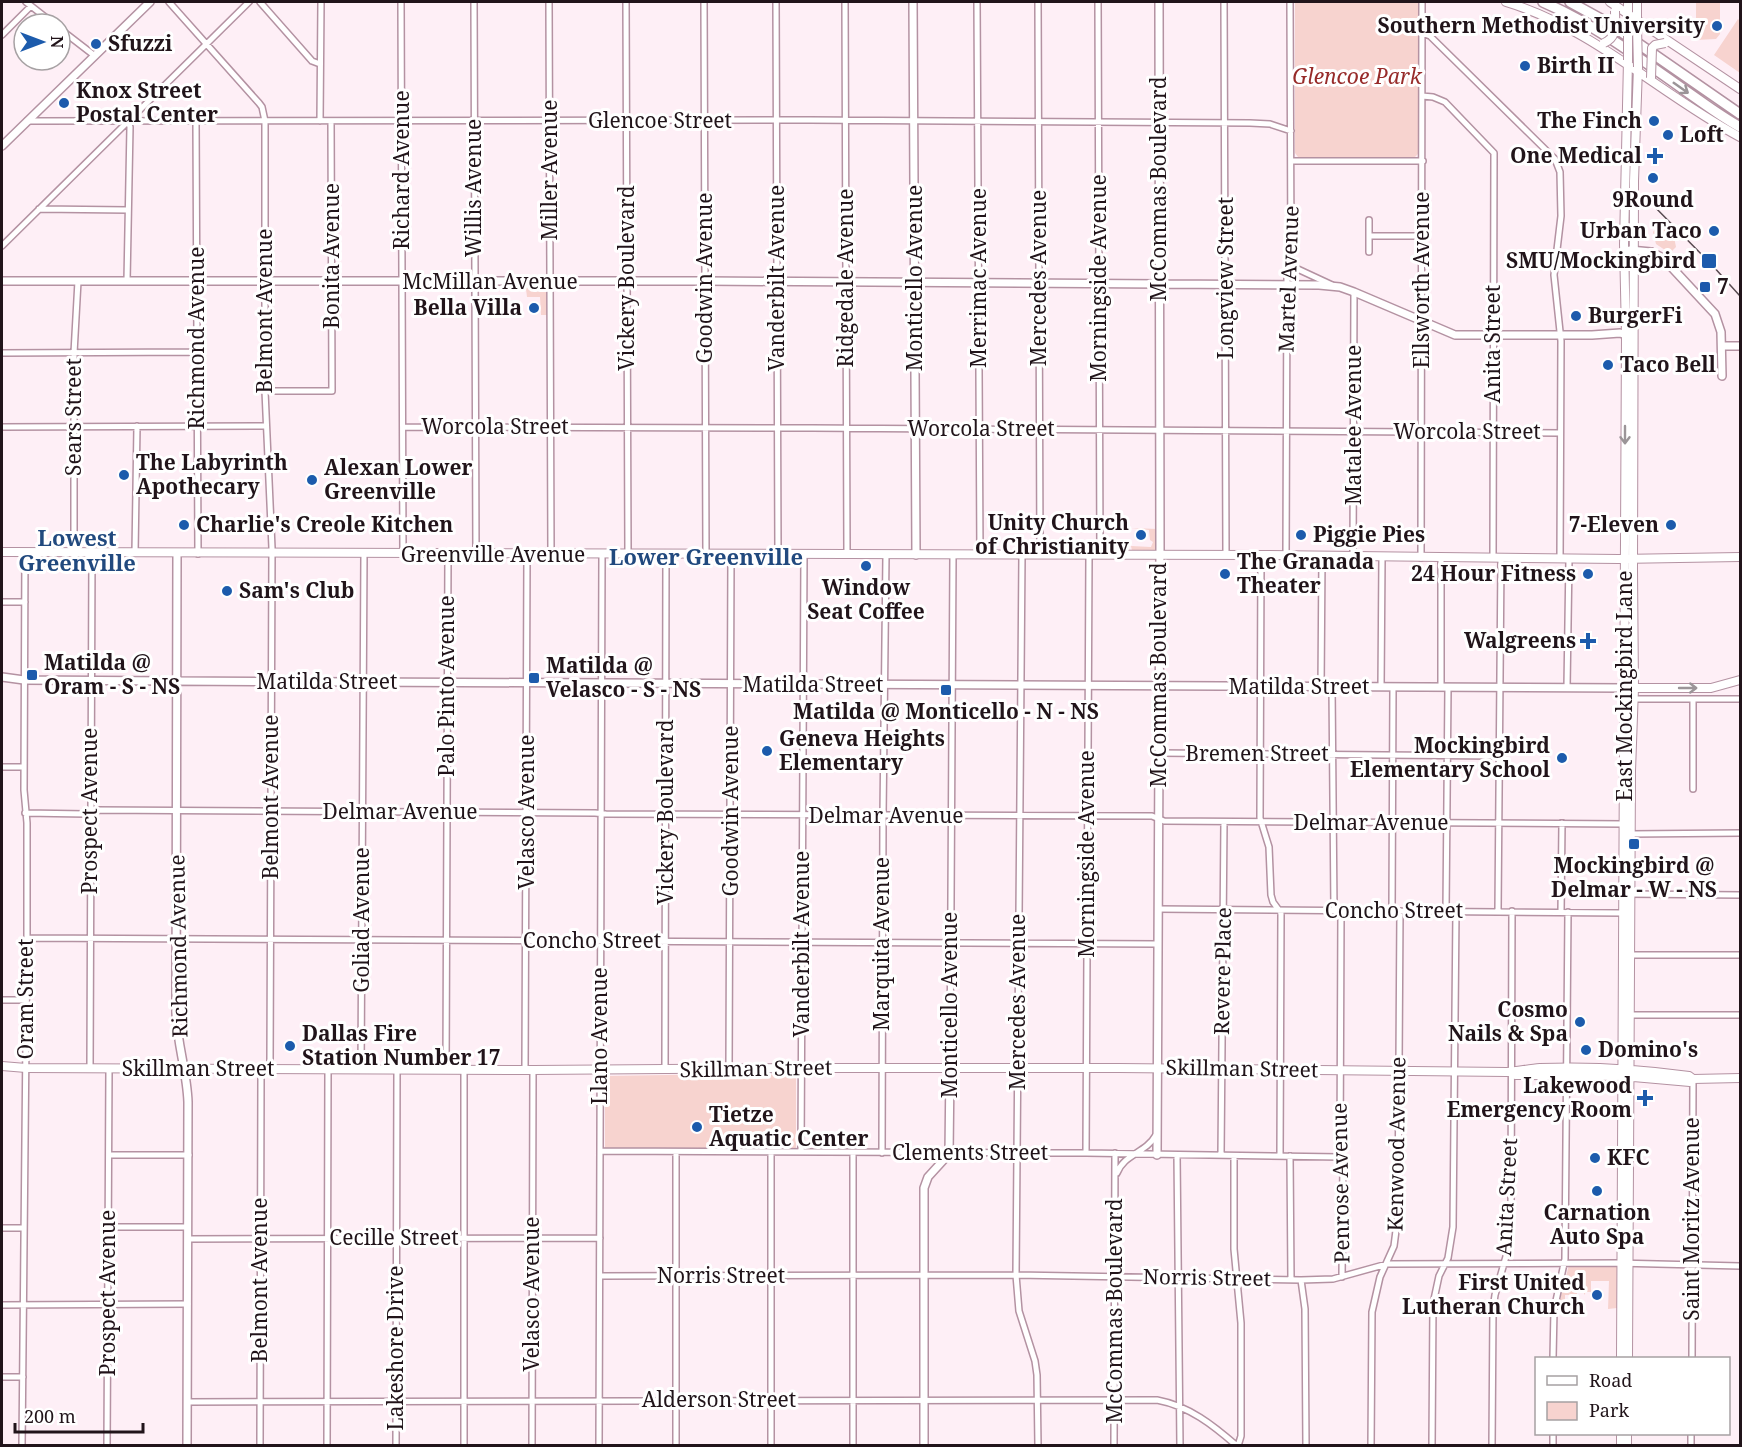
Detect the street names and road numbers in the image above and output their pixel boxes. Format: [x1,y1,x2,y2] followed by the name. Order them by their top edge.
[1144,76,1172,302] street label: McCommas Boulevard
[387,90,415,250] street label: Richard Avenue
[535,99,563,241] street label: Miller Avenue
[588,106,732,134] street label: Glencoe Street
[459,119,487,257] street label: Willis Avenue
[1084,174,1112,382] street label: Morningside Avenue
[317,183,345,329] street label: Bonita Avenue
[612,185,640,371] street label: Vickery Boulevard
[762,185,790,371] street label: Vanderbilt Avenue
[900,185,928,371] street label: Monticello Avenue
[964,188,992,368] street label: Merrimac Avenue
[831,189,859,367] street label: Ridgedale Avenue
[1024,190,1052,366] street label: Mercedes Avenue
[690,192,718,364] street label: Goodwin Avenue
[1407,192,1435,368] street label: Ellsworth Avenue
[1211,197,1239,359] street label: Longview Street
[1271,205,1305,353] street label: Martel Avenue
[250,229,278,393] street label: Belmont Avenue
[182,246,210,430] street label: Richmond Avenue
[402,267,578,295] street label: McMillan Avenue
[1478,285,1506,403] street label: Anita Street
[1339,345,1367,505] street label: Matalee Avenue
[59,358,87,476] street label: Sears Street
[421,412,569,440] street label: Worcola Street
[907,414,1055,442] street label: Worcola Street
[1393,417,1541,445] street label: Worcola Street
[401,540,585,568] street label: Greenville Avenue
[1144,562,1172,788] street label: McCommas Boulevard
[1610,571,1638,801] street label: East Mockingbird Lane
[432,595,460,777] street label: Palo Pinto Avenue
[257,667,397,695] street label: Matilda Street
[743,670,883,698] street label: Matilda Street
[1229,672,1369,700] street label: Matilda Street
[256,715,284,879] street label: Belmont Avenue
[651,719,679,905] street label: Vickery Boulevard
[716,725,744,897] street label: Goodwin Avenue
[75,728,103,894] street label: Prospect Avenue
[512,735,540,889] street label: Velasco Avenue
[1185,739,1329,767] street label: Bremen Street
[1072,750,1100,958] street label: Morningside Avenue
[322,797,478,825] street label: Delmar Avenue
[808,801,964,829] street label: Delmar Avenue
[1293,808,1449,836] street label: Delmar Avenue
[347,847,375,993] street label: Goliad Avenue
[787,851,815,1037] street label: Vanderbilt Avenue
[162,854,194,1038] street label: Richmond Avenue
[867,857,895,1031] street label: Marquita Avenue
[1325,896,1463,924] street label: Concho Street
[1207,907,1237,1035] street label: Revere Place
[935,912,963,1098] street label: Monticello Avenue
[1003,914,1031,1090] street label: Mercedes Avenue
[523,926,661,954] street label: Concho Street
[11,939,39,1059] street label: Oram Street
[585,967,613,1105] street label: Llano Avenue
[679,1053,833,1083] street label: Skillman Street
[1165,1053,1319,1083] street label: Skillman Street
[122,1054,274,1082] street label: Skillman Street
[1380,1056,1412,1232] street label: Kenwood Avenue
[1325,1102,1355,1264] street label: Penrose Avenue
[1677,1117,1705,1321] street label: Saint Moritz Avenue
[1489,1137,1523,1257] street label: Anita Street
[892,1138,1048,1166] street label: Clements Street
[245,1198,273,1362] street label: Belmont Avenue
[1100,1198,1128,1424] street label: McCommas Boulevard
[93,1210,121,1376] street label: Prospect Avenue
[517,1217,545,1371] street label: Velasco Avenue
[329,1223,459,1251] street label: Cecille Street
[657,1261,785,1289] street label: Norris Street
[1143,1262,1271,1292] street label: Norris Street
[381,1266,409,1430] street label: Lakeshore Drive
[642,1385,796,1413] street label: Alderson Street

